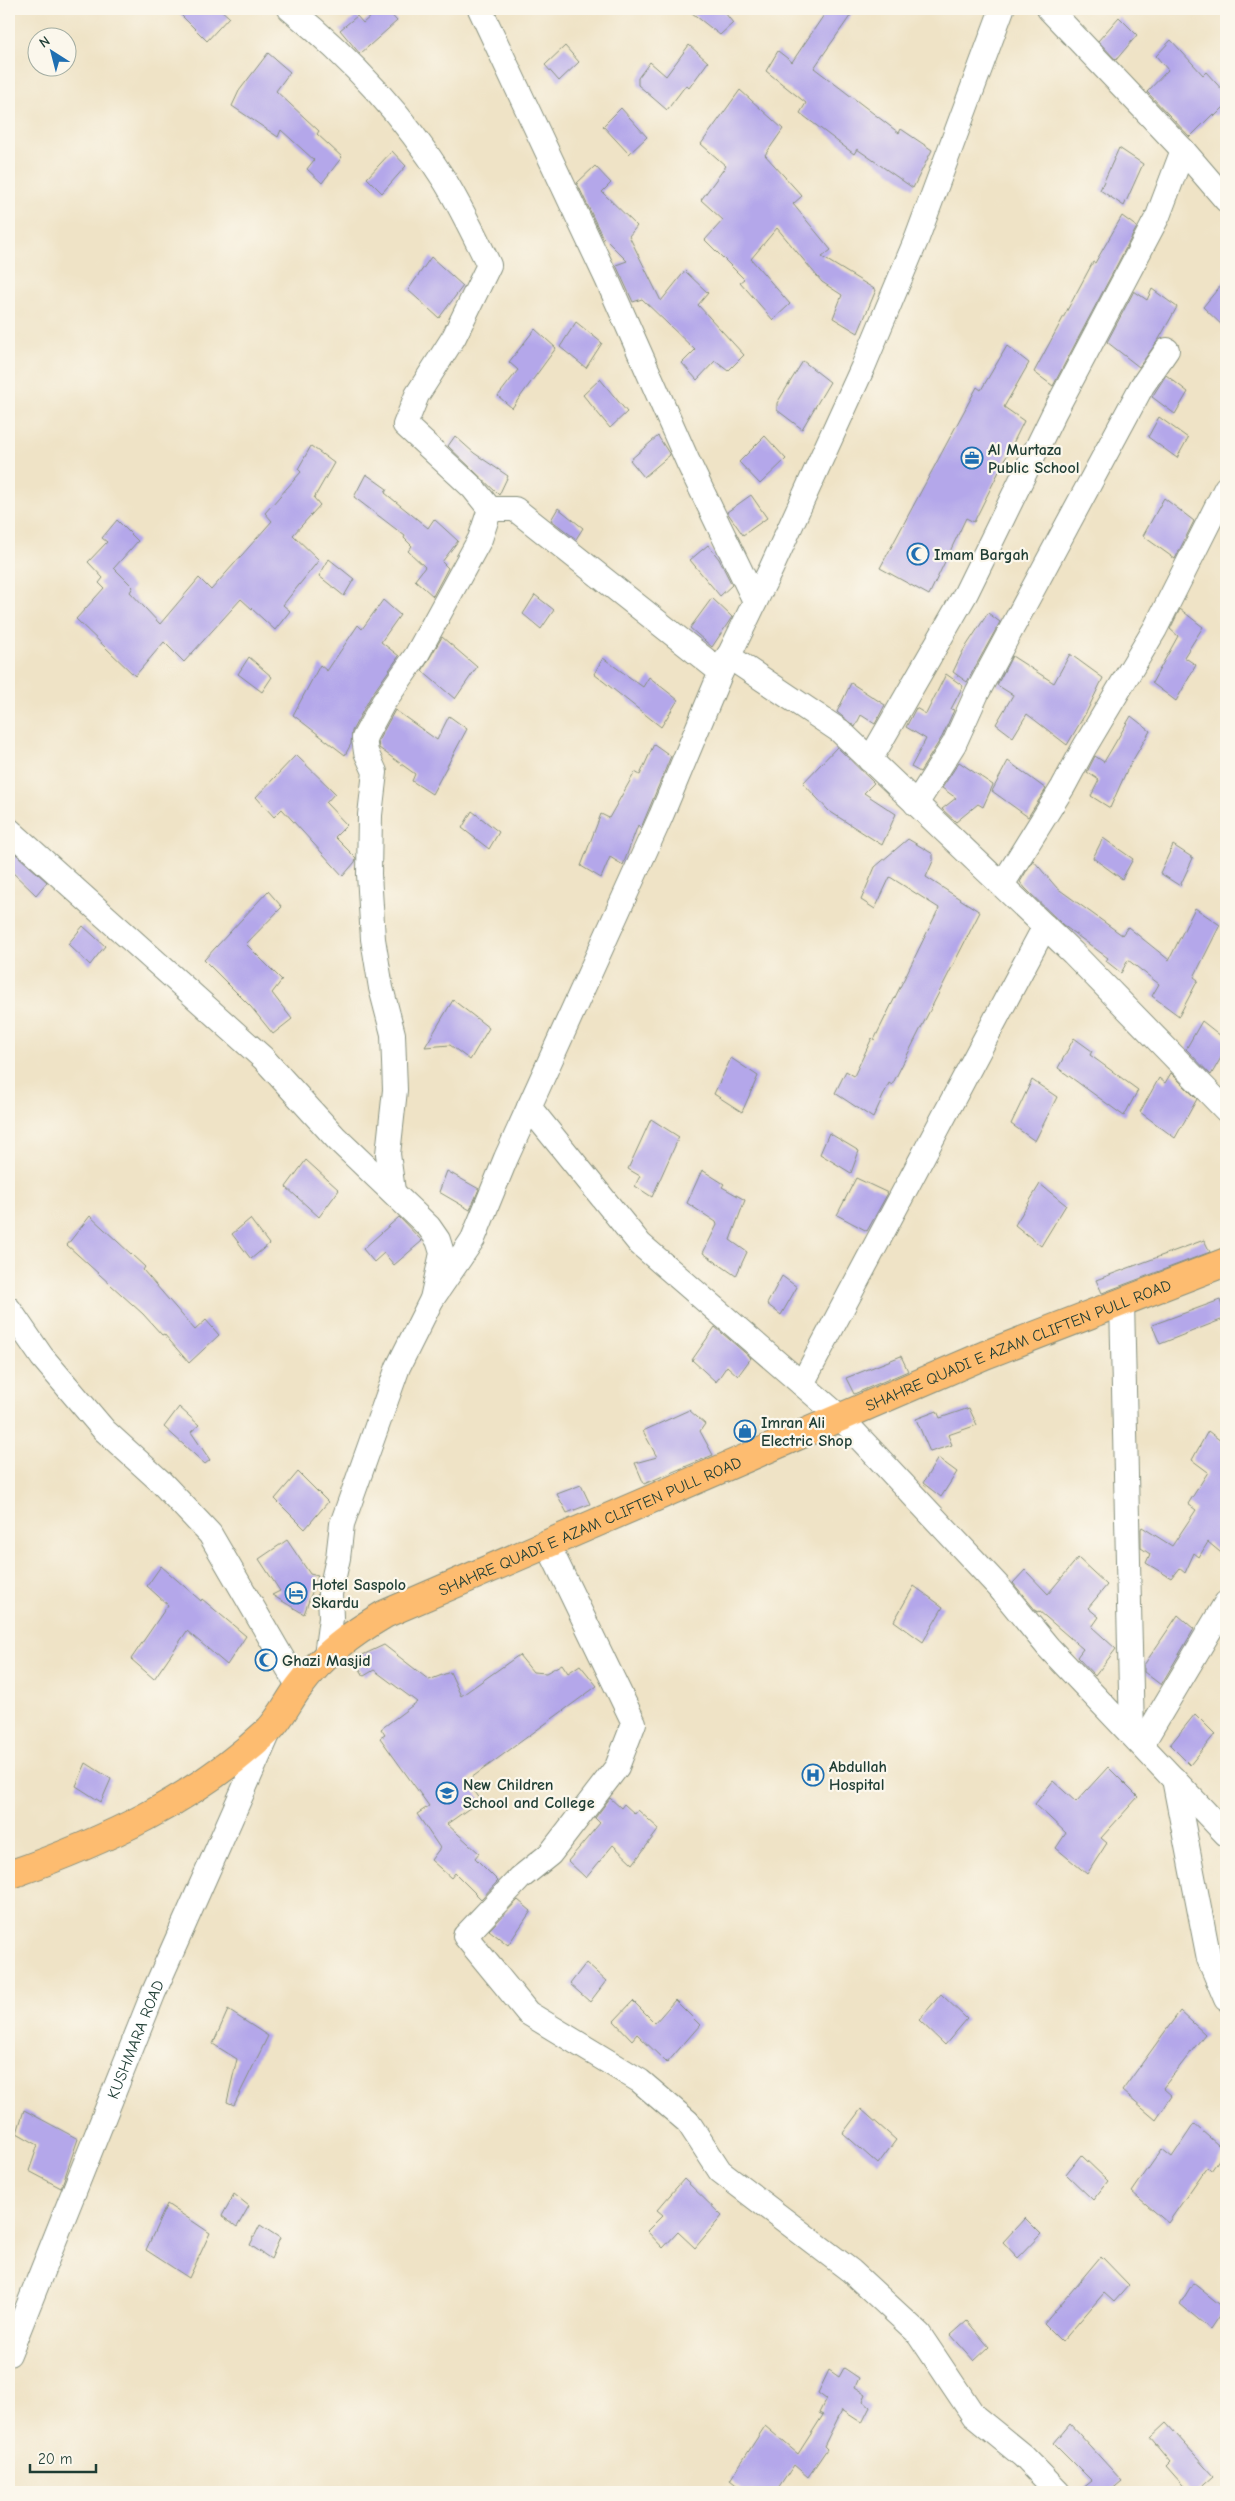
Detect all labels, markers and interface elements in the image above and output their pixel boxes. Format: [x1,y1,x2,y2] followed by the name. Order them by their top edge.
[28,28,78,78] north arrow
[36,32,53,51] text: N
[988,441,1079,477] place label: Al Murtaza Public School
[960,446,984,470] office icon: Al Murtaza Public School
[906,542,930,566] mosque icon: Imam Bargah
[934,546,1029,564] place label: Imam Bargah
[863,1276,1174,1416] street label: SHAHRE QUADI E AZAM CLIFTEN PULL ROAD
[761,1414,852,1450] place label: Imran Ali Electric Shop
[733,1419,757,1443] shop icon: Imran Ali Electric Shop
[436,1453,744,1600] street label: SHAHRE QUADI E AZAM CLIFTEN PULL ROAD
[312,1576,406,1612] place label: Hotel Saspolo Skardu
[284,1581,308,1605] hotel icon: Hotel Saspolo Skardu
[254,1648,278,1672] mosque icon: Ghazi Masjid
[282,1652,371,1670] place label: Ghazi Masjid
[829,1758,887,1794] place label: Abdullah Hospital
[801,1763,825,1787] hospital icon: Abdullah Hospital
[463,1776,595,1812] place label: New Children School and College
[435,1781,459,1805] school or university icon: New Children School and College
[104,1977,168,2102] street label: KUSHMARA ROAD
[30,2441,96,2473] scale bar
[38,2450,72,2468] text: 20 m

